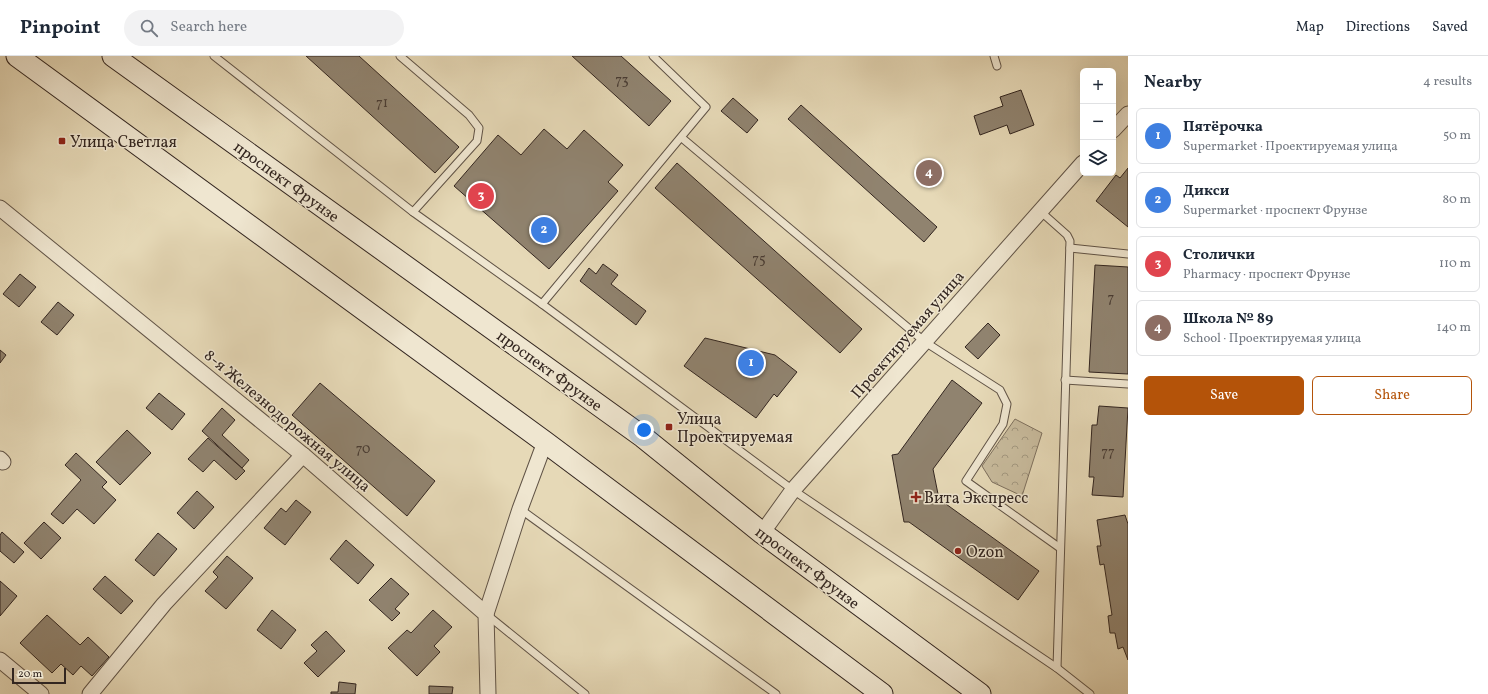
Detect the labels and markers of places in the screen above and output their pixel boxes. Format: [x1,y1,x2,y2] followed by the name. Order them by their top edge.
[70,132,177,154] place label: Улица Светлая
[57,136,67,146] marker: Улица Светлая
[916,158,942,188] pin: 4
[468,181,494,211] pin: 3
[531,215,557,245] pin: 2
[738,348,764,378] pin: 1
[677,409,793,449] place label: Улица Проектируемая
[664,422,674,432] marker: Улица Проектируемая
[924,488,1028,510] place label: Вита Экспресс
[911,492,921,502] marker: Вита Экспресс
[966,542,1004,564] place label: Ozon
[953,546,963,556] marker: Ozon

